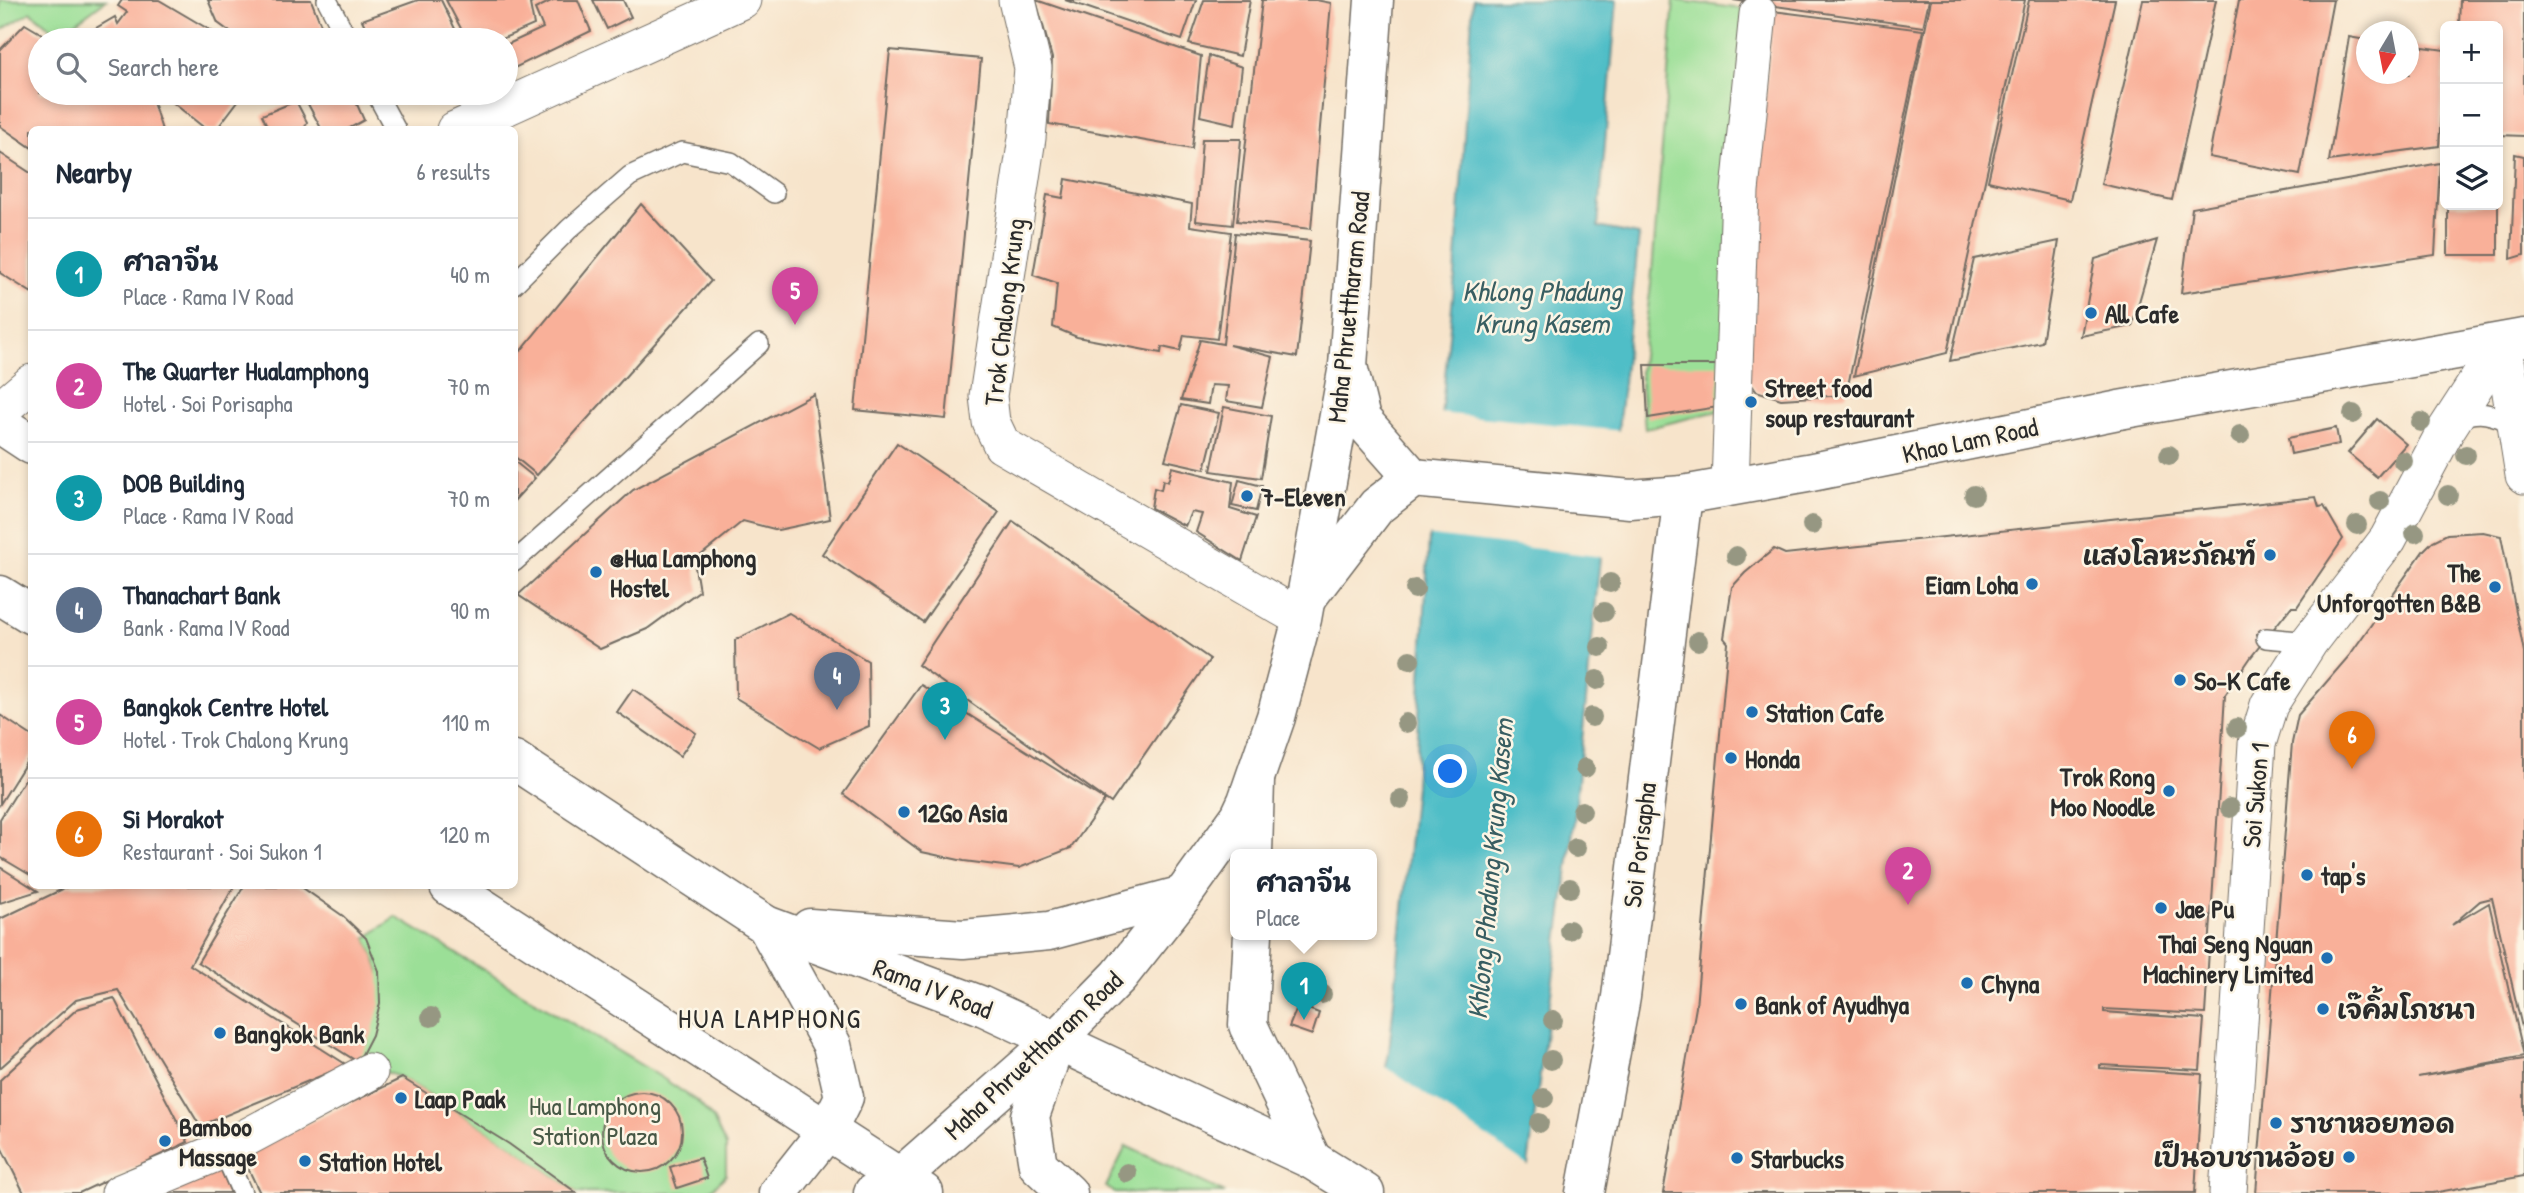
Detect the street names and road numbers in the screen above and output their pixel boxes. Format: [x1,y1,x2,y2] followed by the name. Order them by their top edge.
[1318,190,1378,424] street label: Maha Phruettharam Road
[975,216,1033,408] street label: Trok Chalong Krung
[1899,409,2041,471] street label: Khao Lam Road
[2233,741,2277,849] street label: Soi Sukon 1
[1614,781,1664,909] street label: Soi Porisapha
[868,949,998,1027] street label: Rama IV Road
[936,963,1130,1147] street label: Maha Phruettharam Road

